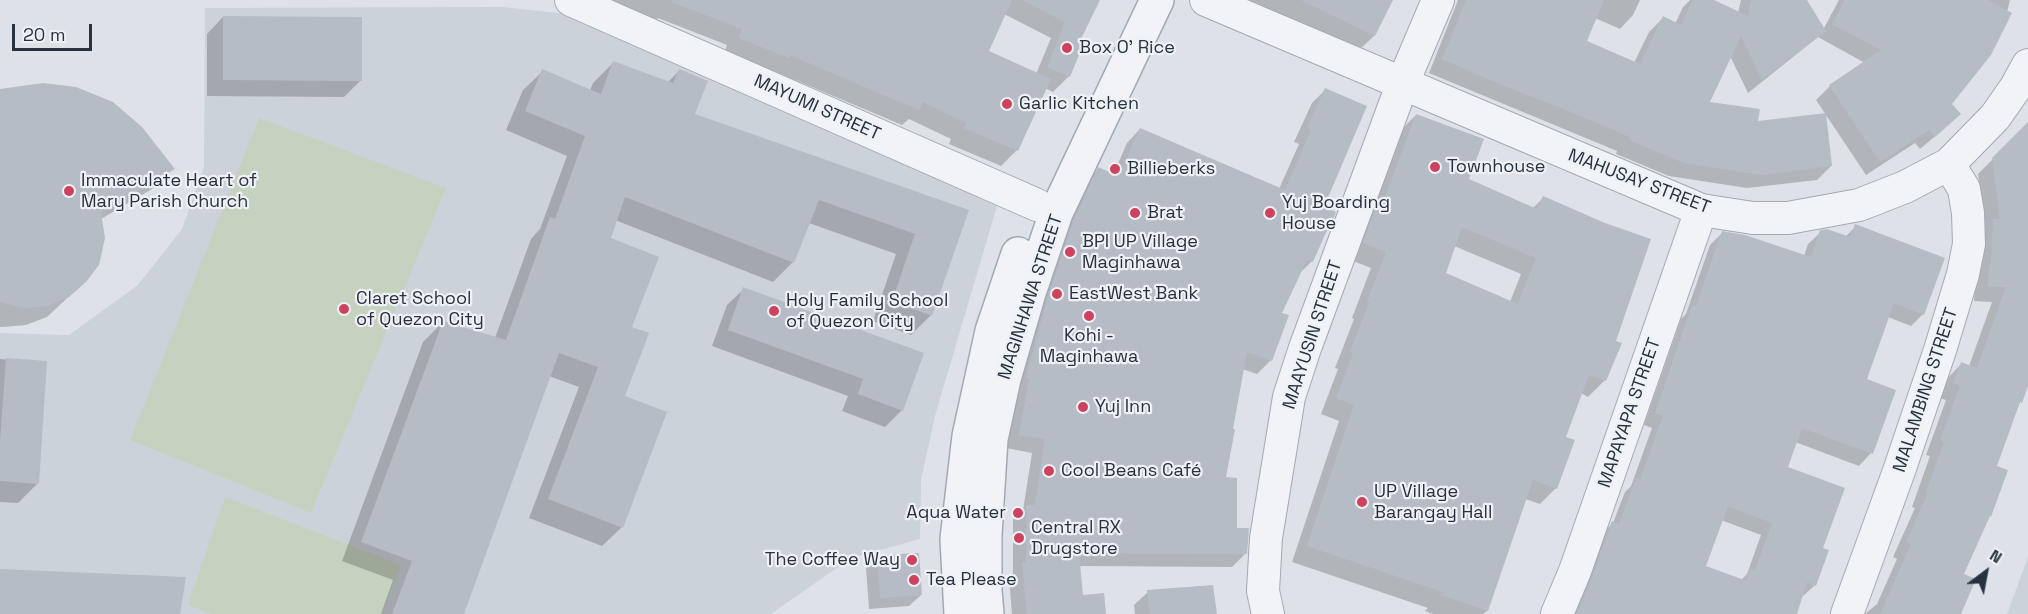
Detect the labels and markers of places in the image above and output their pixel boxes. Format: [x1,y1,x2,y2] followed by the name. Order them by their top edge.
[1079,37,1175,59] place label: Box O' Rice
[1060,41,1074,55] marker: Box O' Rice
[1019,93,1139,115] place label: Garlic Kitchen
[1000,97,1014,111] marker: Garlic Kitchen
[1447,156,1545,178] place label: Townhouse
[1127,158,1215,180] place label: Billieberks
[1428,160,1442,174] marker: Townhouse
[1108,162,1122,176] marker: Billieberks
[81,170,257,213] place label: Immaculate Heart of Mary Parish Church
[62,184,76,198] marker: Immaculate Heart of Mary Parish Church
[1282,192,1390,234] place label: Yuj Boarding House
[1147,202,1183,224] place label: Brat
[1128,206,1142,220] marker: Brat
[1263,206,1277,220] marker: Yuj Boarding House
[1082,231,1198,274] place label: BPI UP Village Maginhawa
[1063,245,1077,259] marker: BPI UP Village Maginhawa
[1069,283,1198,305] place label: EastWest Bank
[1050,287,1064,301] marker: EastWest Bank
[356,288,484,330] place label: Claret School of Quezon City
[786,290,948,332] place label: Holy Family School of Quezon City
[337,302,351,316] marker: Claret School of Quezon City
[767,304,781,318] marker: Holy Family School of Quezon City
[1082,309,1096,323] marker: Kohi - Maginhawa
[1040,325,1138,368] place label: Kohi - Maginhawa
[1095,396,1151,418] place label: Yuj Inn
[1076,400,1090,414] marker: Yuj Inn
[1061,460,1201,482] place label: Cool Beans Café
[1042,464,1056,478] marker: Cool Beans Café
[1374,481,1492,524] place label: UP Village Barangay Hall
[1355,495,1369,509] marker: UP Village Barangay Hall
[906,502,1006,524] place label: Aqua Water
[1011,506,1025,520] marker: Aqua Water
[1031,517,1121,560] place label: Central RX Drugstore
[1012,531,1026,545] marker: Central RX Drugstore
[765,549,900,571] place label: The Coffee Way
[905,553,919,567] marker: The Coffee Way
[926,569,1017,591] place label: Tea Please
[907,573,921,587] marker: Tea Please

